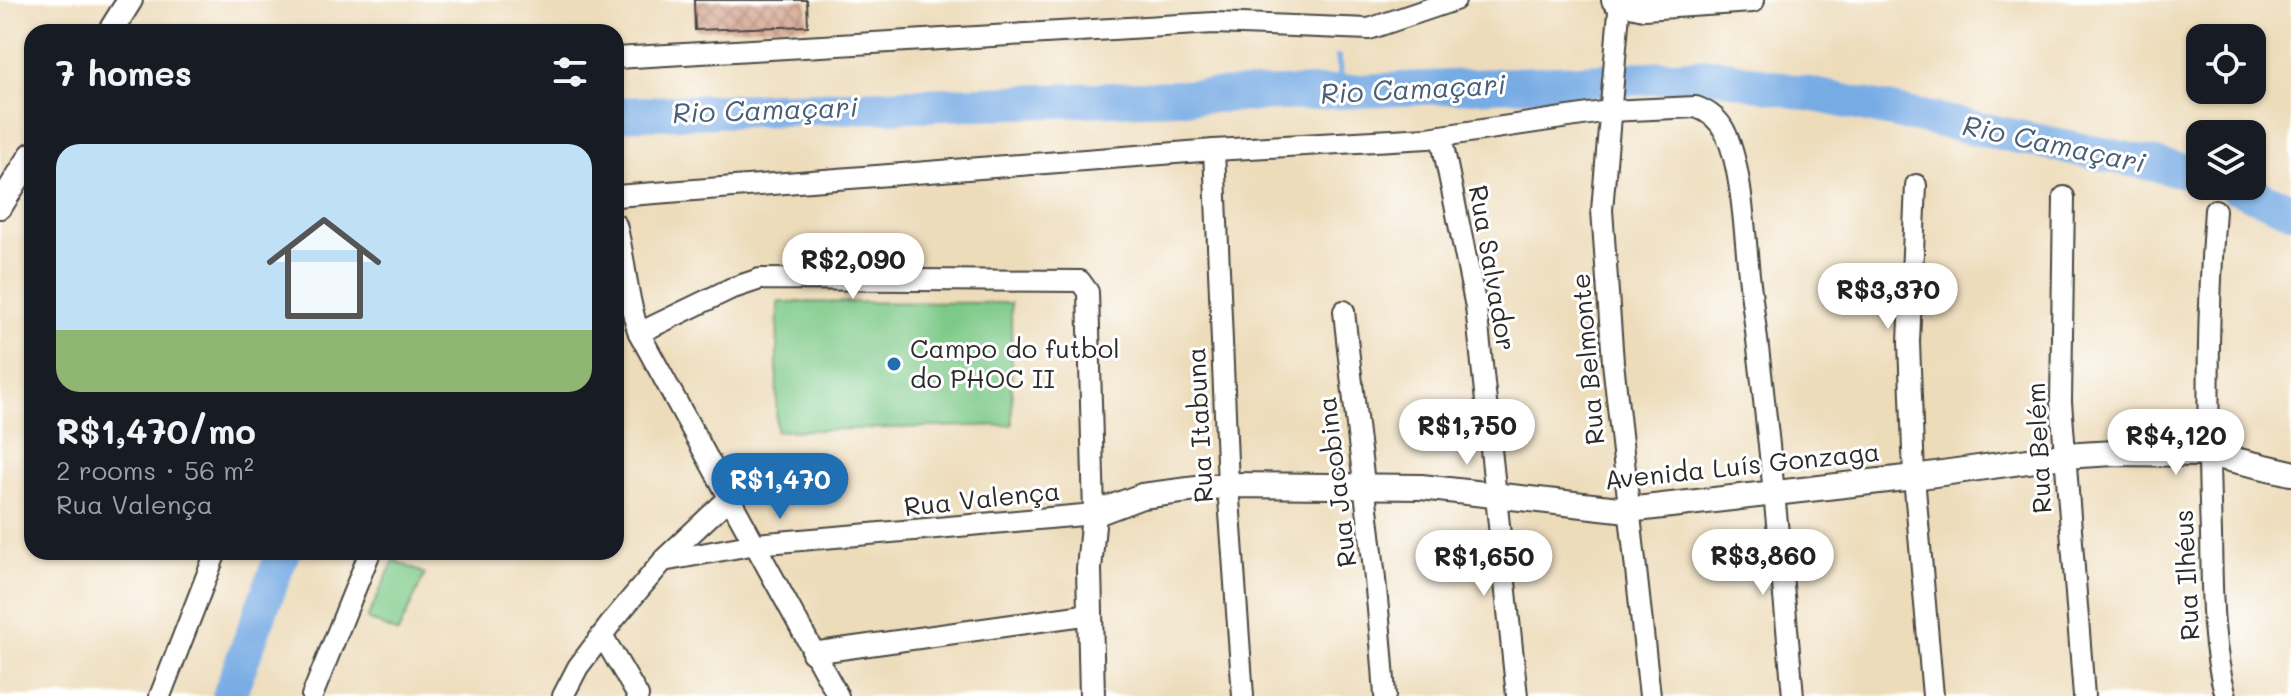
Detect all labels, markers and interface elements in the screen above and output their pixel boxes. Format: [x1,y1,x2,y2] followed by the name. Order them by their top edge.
[2186,24,2266,200] map controls
[2186,24,2266,104] button: locate
[56,50,192,95] text: 7 homes
[548,50,592,94] icon: filters
[1319,65,1507,111] water label: Rio Camaçari
[671,88,859,130] water label: Rio Camaçari
[1960,106,2149,180] water label: Rio Camaçari
[2186,120,2266,200] button: layers
[1462,182,1524,353] street label: Rua Salvador
[252,196,396,340] icon: home
[779,233,927,301] pin: R$2,090
[800,242,906,276] text: R$2,090
[1814,263,1962,331] pin: R$3,370
[1563,272,1611,446] street label: Rua Belmonte
[1836,272,1940,306] text: R$3,370
[910,331,1120,395] place label: Campo do futbol do PHOC II
[1178,346,1220,504] street label: Rua Itabuna
[885,355,903,373] marker: Campo do futbol do PHOC II
[2018,382,2058,514] street label: Rua Belém
[1309,395,1363,569] street label: Rua Jacobina
[1393,399,1541,467] pin: R$1,750
[56,408,256,453] text: R$1,470/mo
[1417,408,1517,442] text: R$1,750
[2102,409,2250,477] pin: R$4,120
[2125,418,2227,452] text: R$4,120
[1603,434,1881,496] street label: Avenida Luís Gonzaga
[56,453,254,487] text: 2 rooms · 56 m²
[706,453,854,521] pin: R$1,470
[729,462,831,496] text: R$1,470
[902,473,1062,523] street label: Rua Valença
[56,487,213,521] text: Rua Valença
[2166,509,2206,641] street label: Rua Ilhéus
[1689,529,1837,597] pin: R$3,860
[1410,530,1558,598] pin: R$1,650
[1710,538,1816,572] text: R$3,860
[1433,539,1535,573] text: R$1,650

